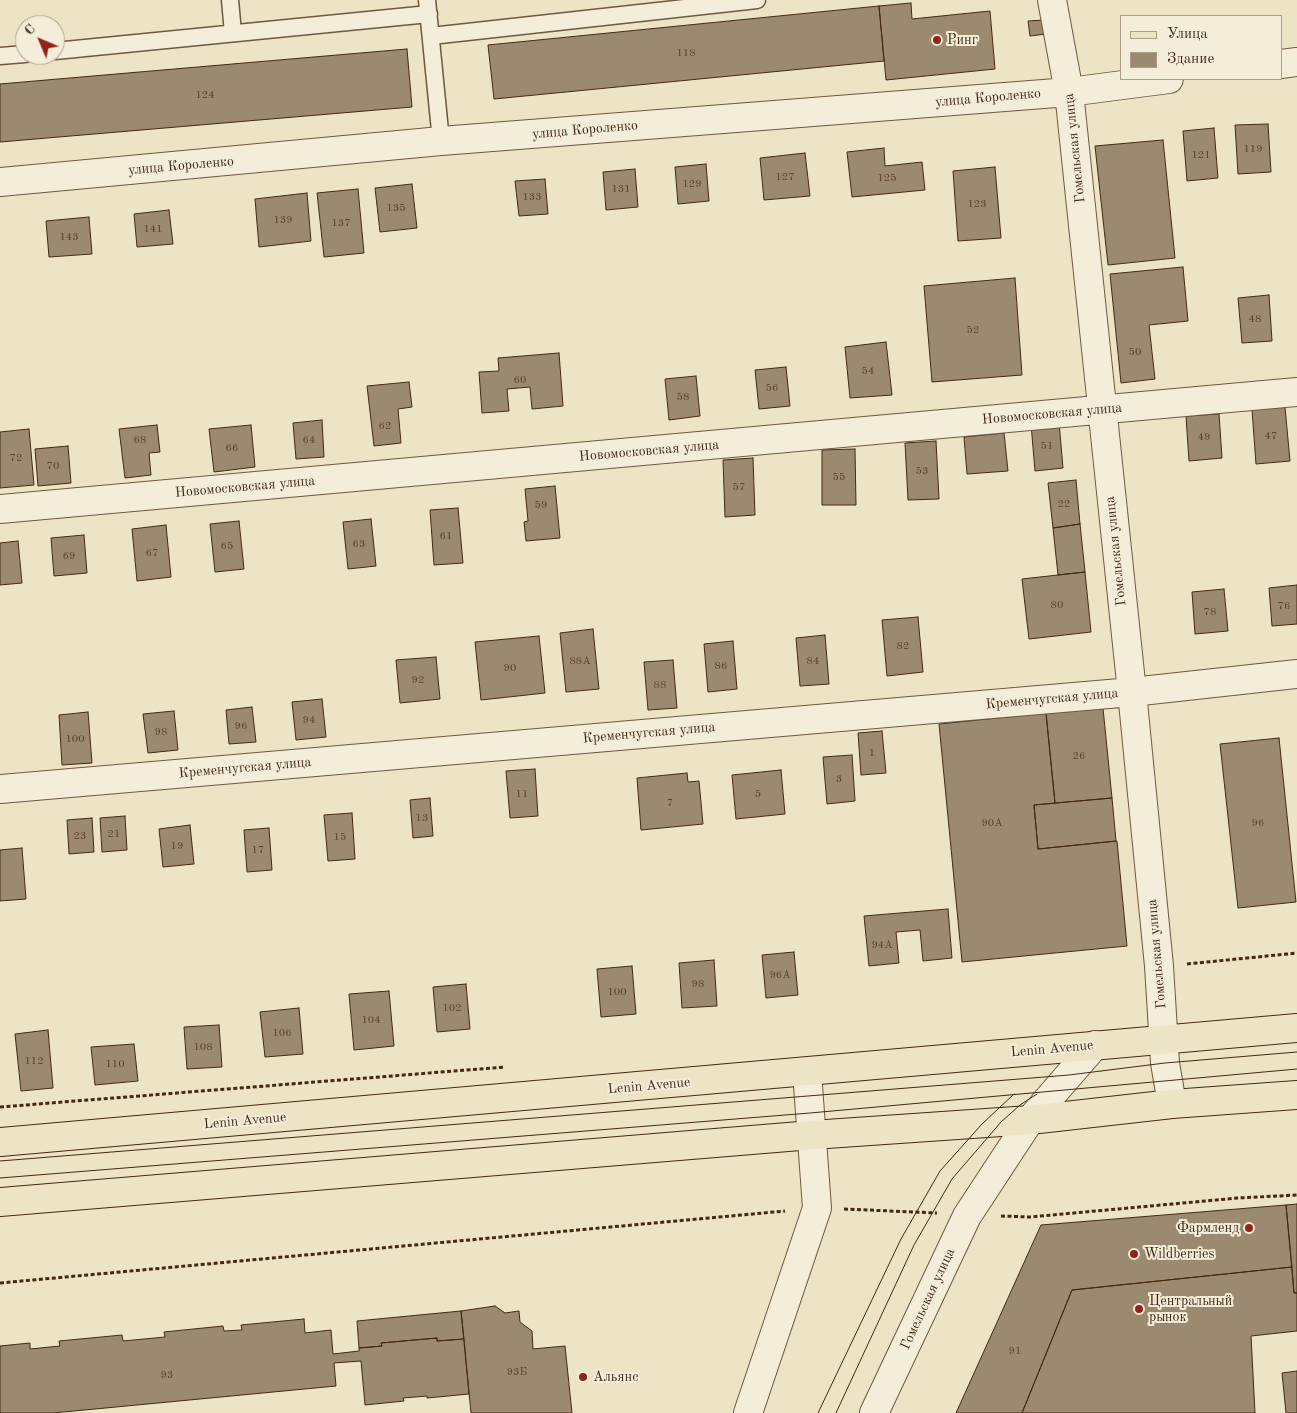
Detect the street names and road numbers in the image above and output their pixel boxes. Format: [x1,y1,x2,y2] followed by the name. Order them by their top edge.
[934,85,1042,111] street label: улица Короленко
[1061,92,1089,204] street label: Гомельская улица
[531,117,639,143] street label: улица Короленко
[127,153,235,179] street label: улица Короленко
[981,400,1123,428] street label: Новомосковская улица
[578,437,720,465] street label: Новомосковская улица
[174,473,316,501] street label: Новомосковская улица
[1102,495,1130,607] street label: Гомельская улица
[985,685,1119,713] street label: Кременчугская улица
[582,719,716,747] street label: Кременчугская улица
[178,754,312,782] street label: Кременчугская улица
[1144,898,1170,1010] street label: Гомельская улица
[1010,1037,1094,1061] street label: Lenin Avenue
[607,1074,691,1098] street label: Lenin Avenue
[203,1109,287,1133] street label: Lenin Avenue
[897,1246,959,1352] street label: Гомельская улица

